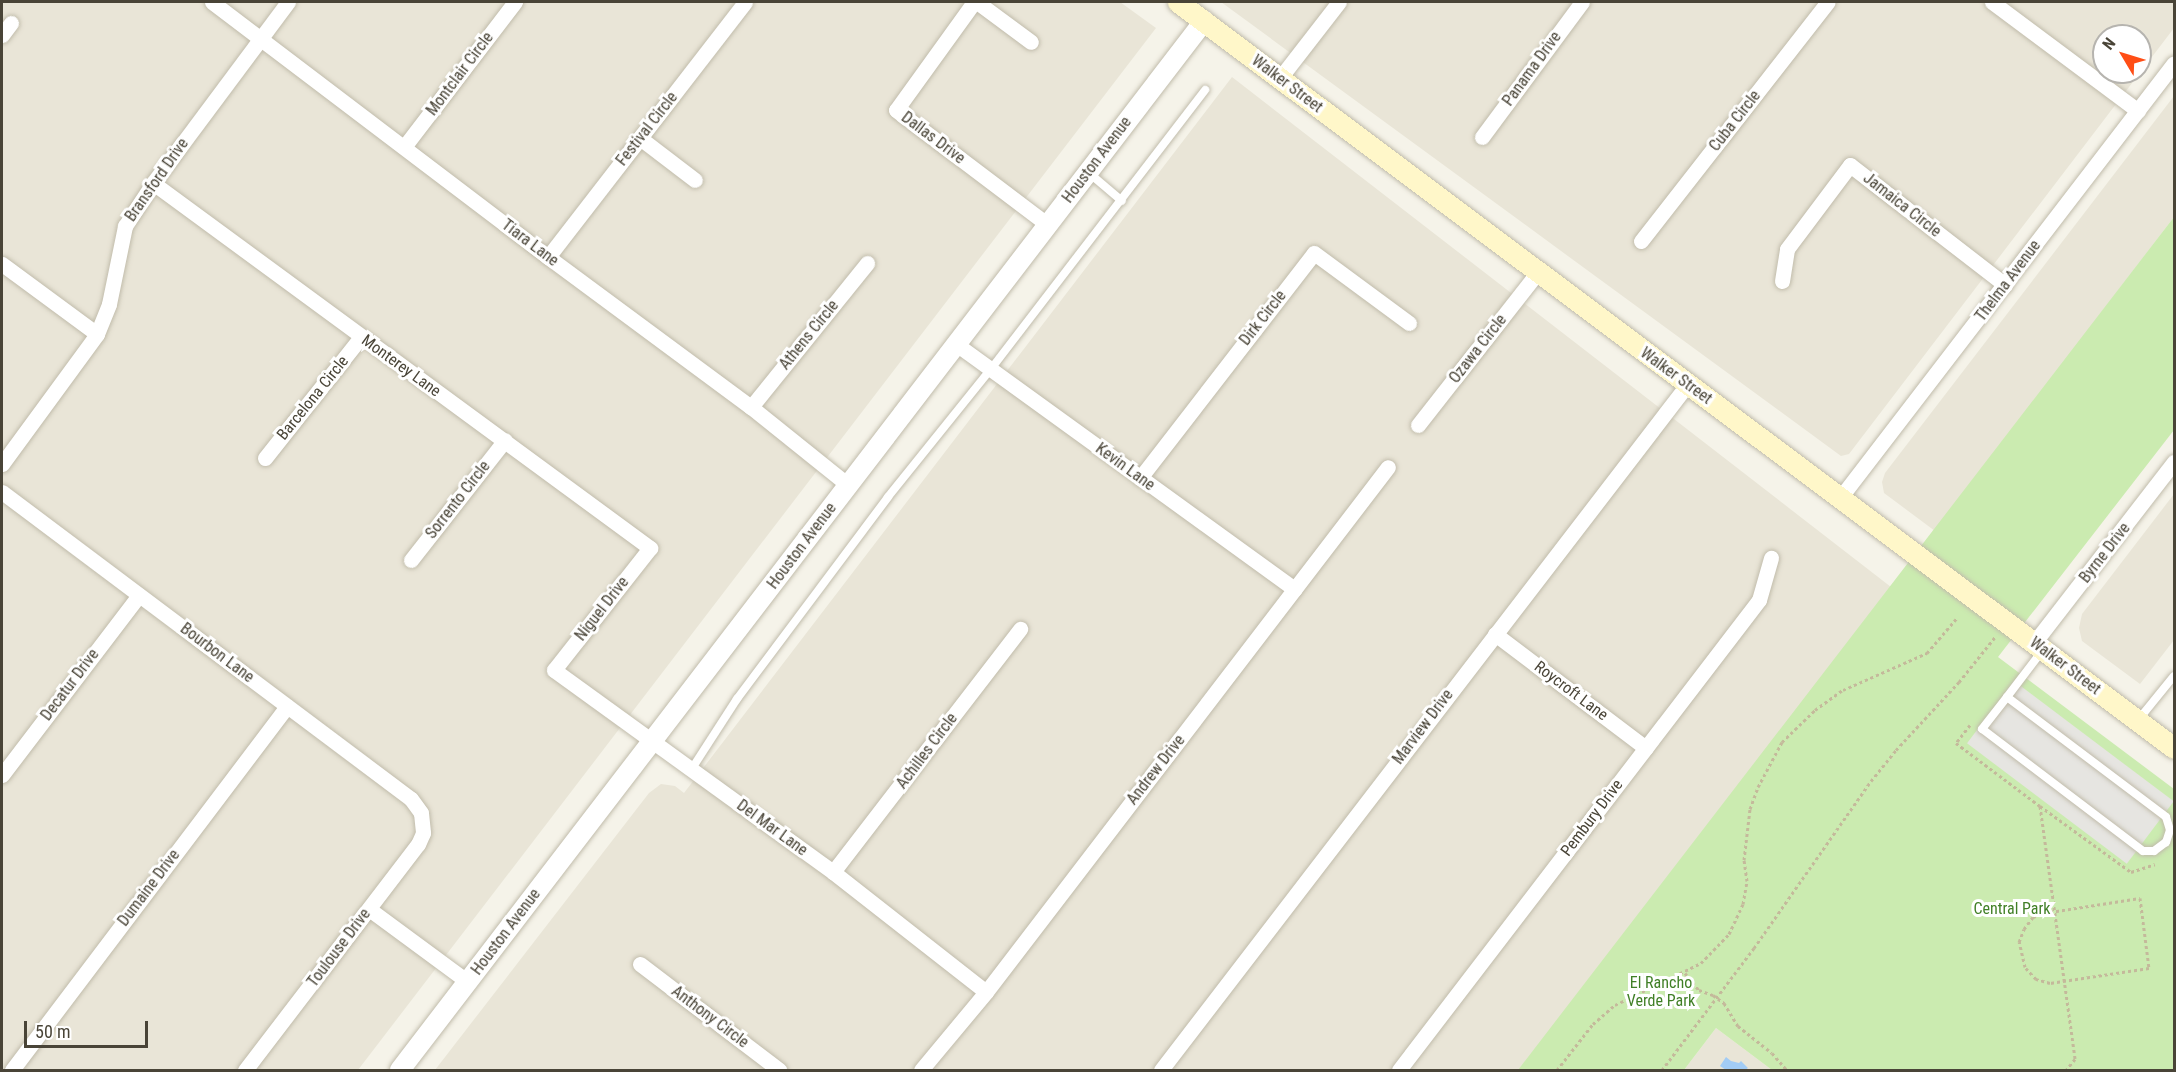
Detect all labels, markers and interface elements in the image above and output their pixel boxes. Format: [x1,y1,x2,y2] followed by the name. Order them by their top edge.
[2092,24,2152,84] north arrow
[422,28,498,120] street label: Montclair Circle
[1499,28,1565,110] street label: Panama Drive
[2098,34,2119,54] text: N
[1248,51,1326,117] street label: Walker Street
[1705,87,1765,155] street label: Cuba Circle
[612,88,682,170] street label: Festival Circle
[897,108,969,168] street label: Dallas Drive
[1058,113,1136,207] street label: Houston Avenue
[121,135,193,225] street label: Bransford Drive
[1859,169,1945,241] street label: Jamaica Circle
[498,215,562,271] street label: Tiara Lane
[1971,237,2045,325] street label: Thelma Avenue
[1236,287,1290,349] street label: Dirk Circle
[775,296,843,374] street label: Athens Circle
[1445,311,1511,387] street label: Ozawa Circle
[358,331,444,401] street label: Monterey Lane
[1636,344,1716,408] street label: Walker Street
[273,352,353,444] street label: Barcelona Circle
[1092,439,1158,495] street label: Kevin Lane
[422,457,494,543] street label: Sorrento Circle
[763,499,841,593] street label: Houston Avenue
[2076,519,2134,587] street label: Byrne Drive
[571,573,633,645] street label: Niguel Drive
[176,619,258,687] street label: Bourbon Lane
[2026,633,2104,699] street label: Walker Street
[37,645,103,725] street label: Decatur Drive
[1530,657,1612,725] street label: Roycroft Lane
[1389,686,1457,768] street label: Marview Drive
[892,709,962,793] street label: Achilles Circle
[1123,731,1189,809] street label: Andrew Drive
[1557,776,1627,860] street label: Pembury Drive
[733,796,811,860] street label: Del Mar Lane
[114,846,184,930] street label: Dumaine Drive
[467,885,545,979] street label: Houston Avenue
[1973,899,2051,919] park label: Central Park
[303,905,375,991] street label: Toulouse Drive
[1627,973,1695,1011] park label: El Rancho Verde Park
[668,982,752,1052] street label: Anthony Circle
[27,1009,152,1047] scale bar
[35,1021,70,1042] text: 50 m

